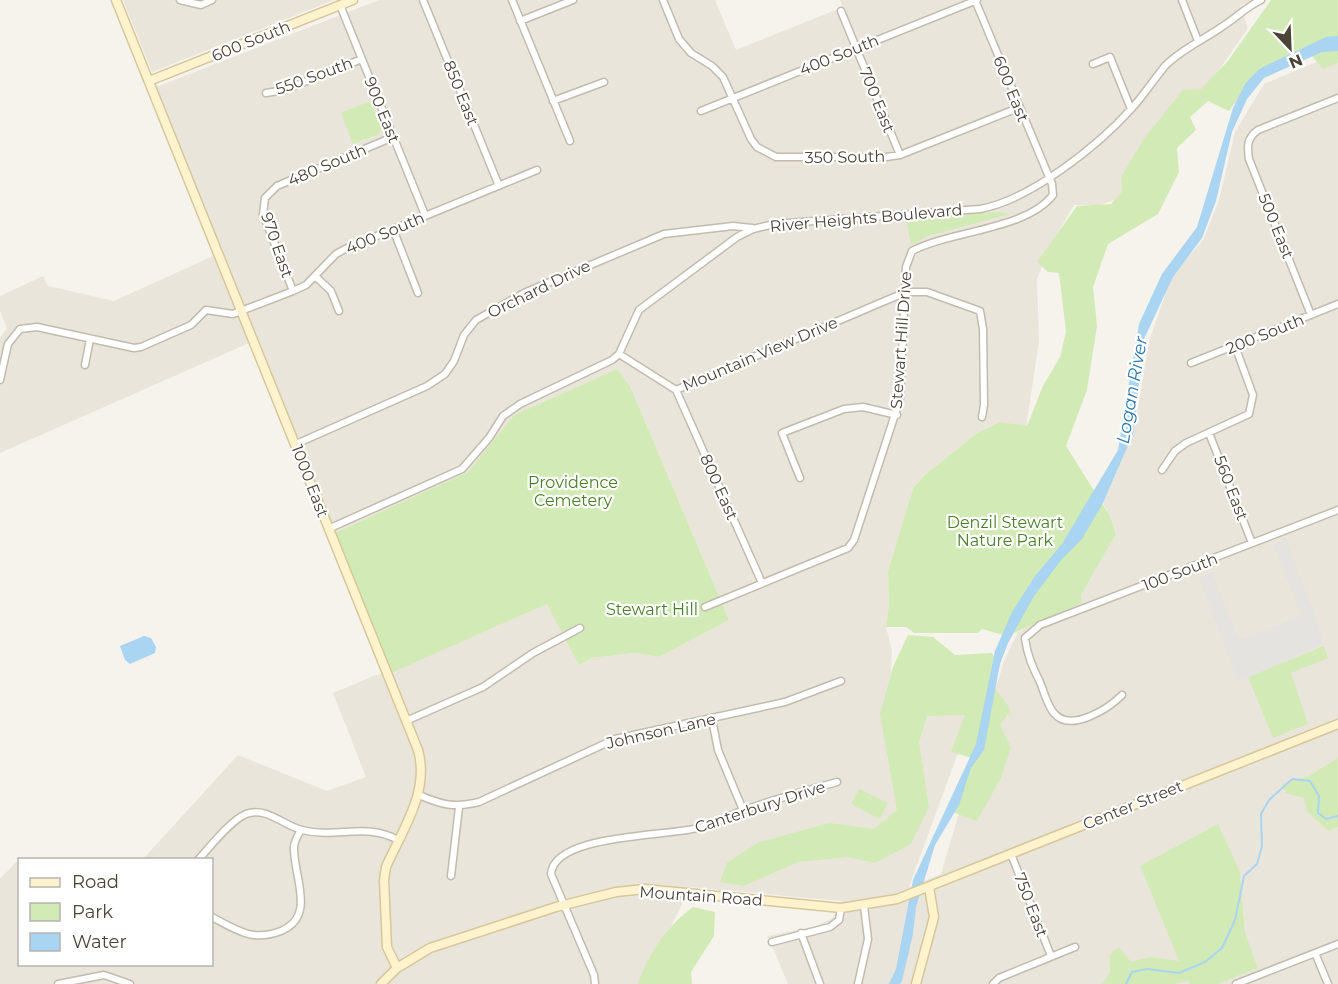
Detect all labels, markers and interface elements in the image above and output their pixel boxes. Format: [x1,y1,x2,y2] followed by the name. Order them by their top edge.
[209,17,293,65] street label: 600 South
[1260,18,1320,78] north arrow
[797,30,881,80] street label: 400 South
[1286,50,1305,73] text: N
[273,53,355,99] street label: 550 South
[989,53,1033,125] street label: 600 East
[439,58,483,129] street label: 850 East
[855,65,899,136] street label: 700 East
[360,74,404,146] street label: 900 East
[285,140,369,190] street label: 480 South
[805,147,885,167] street label: 350 South
[1254,191,1298,262] street label: 500 East
[769,200,963,236] street label: River Heights Boulevard
[343,208,427,258] street label: 400 South
[257,210,297,281] street label: 970 East
[485,256,593,322] street label: Orchard Drive
[887,270,915,410] street label: Stewart Hill Drive
[1223,310,1307,358] street label: 200 South
[680,313,840,395] street label: Mountain View Drive
[1112,334,1152,445] water label: Logan River
[287,442,333,520] street label: 1000 East
[696,451,742,523] street label: 800 East
[1210,453,1252,524] street label: 560 East
[528,473,618,510] park label: Providence Cemetery
[947,513,1064,550] park label: Denzil Stewart Nature Park
[1140,549,1220,595] street label: 100 South
[606,600,698,619] park label: Stewart Hill
[603,709,718,753] street label: Johnson Lane
[1080,776,1186,834] street label: Center Street
[692,777,828,837] street label: Canterbury Drive
[18,858,213,966] legend
[1010,870,1052,940] street label: 750 East
[72,871,119,893] text: Road
[639,882,763,910] street label: Mountain Road
[72,901,113,923] text: Park
[72,931,127,953] text: Water

